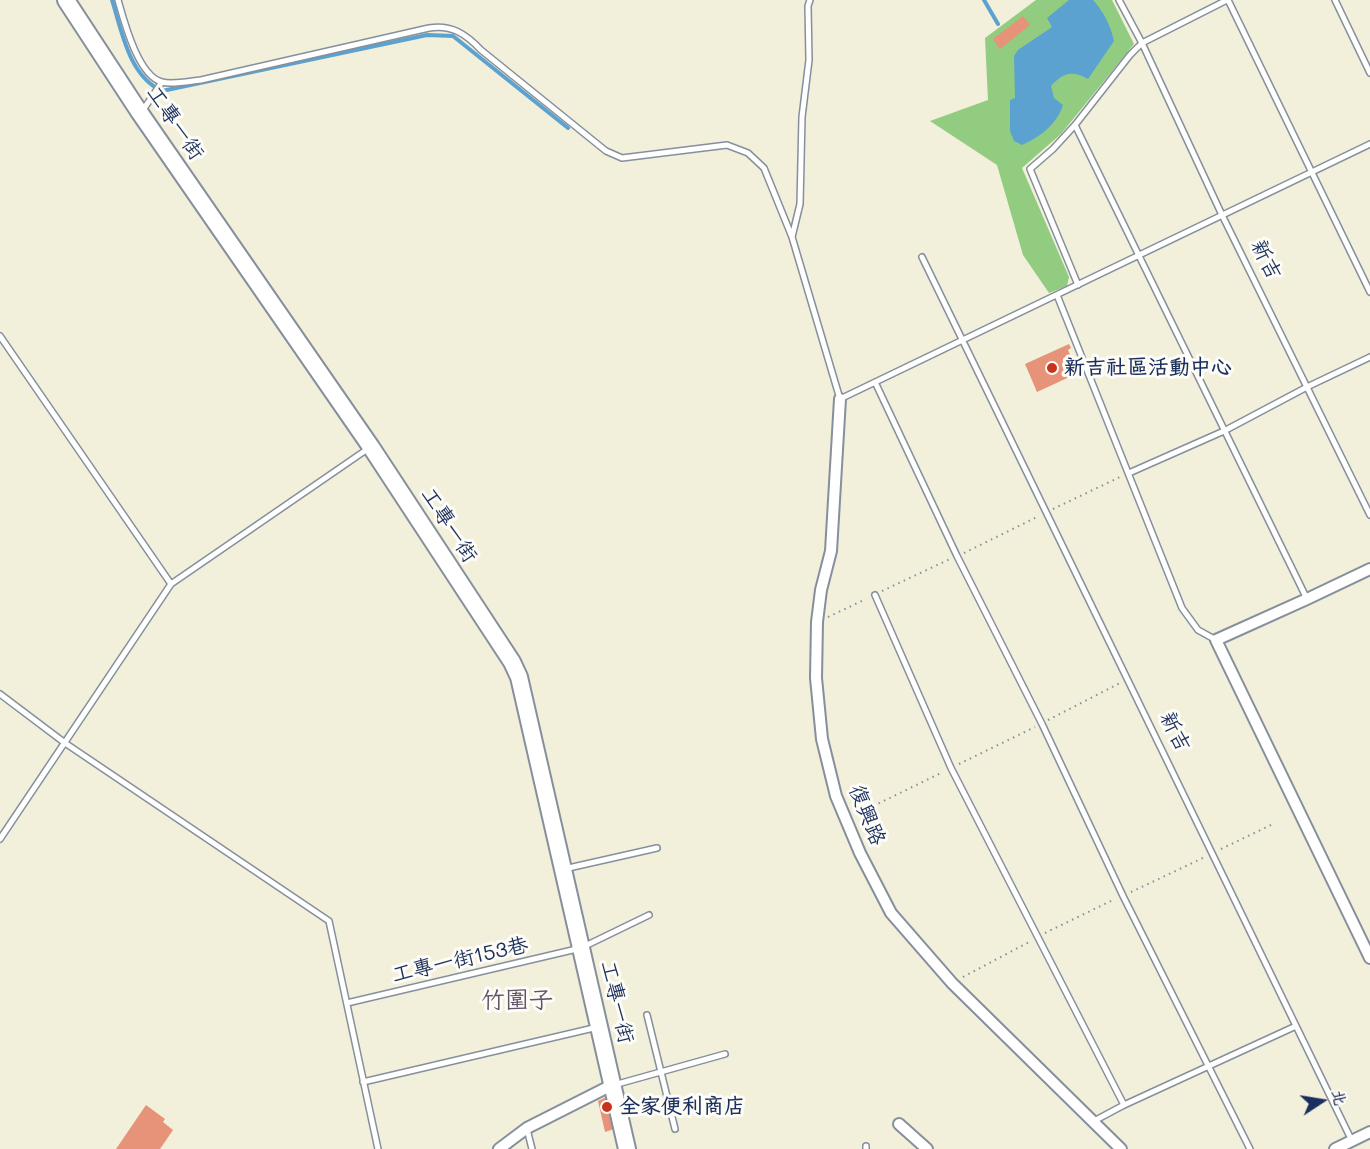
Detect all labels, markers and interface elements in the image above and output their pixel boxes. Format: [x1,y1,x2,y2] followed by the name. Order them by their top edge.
[141,81,209,165] street label: 工專一街
[1245,236,1287,284] street label: 新吉
[1064,355,1232,381] place label: 新吉社區活動中心
[1045,361,1059,375] marker: 新吉社區活動中心
[416,483,482,567] street label: 工專一街
[1154,708,1196,756] street label: 新吉
[844,781,890,849] street label: 復興路
[389,932,531,988] street label: 工專一街153巷
[595,958,639,1046] street label: 工專一街
[481,987,553,1015] district label: 竹圍子
[1292,1071,1352,1131] north arrow
[1328,1087,1352,1107] text: 北
[619,1094,745,1120] place label: 全家便利商店
[600,1100,614,1114] marker: 全家便利商店

